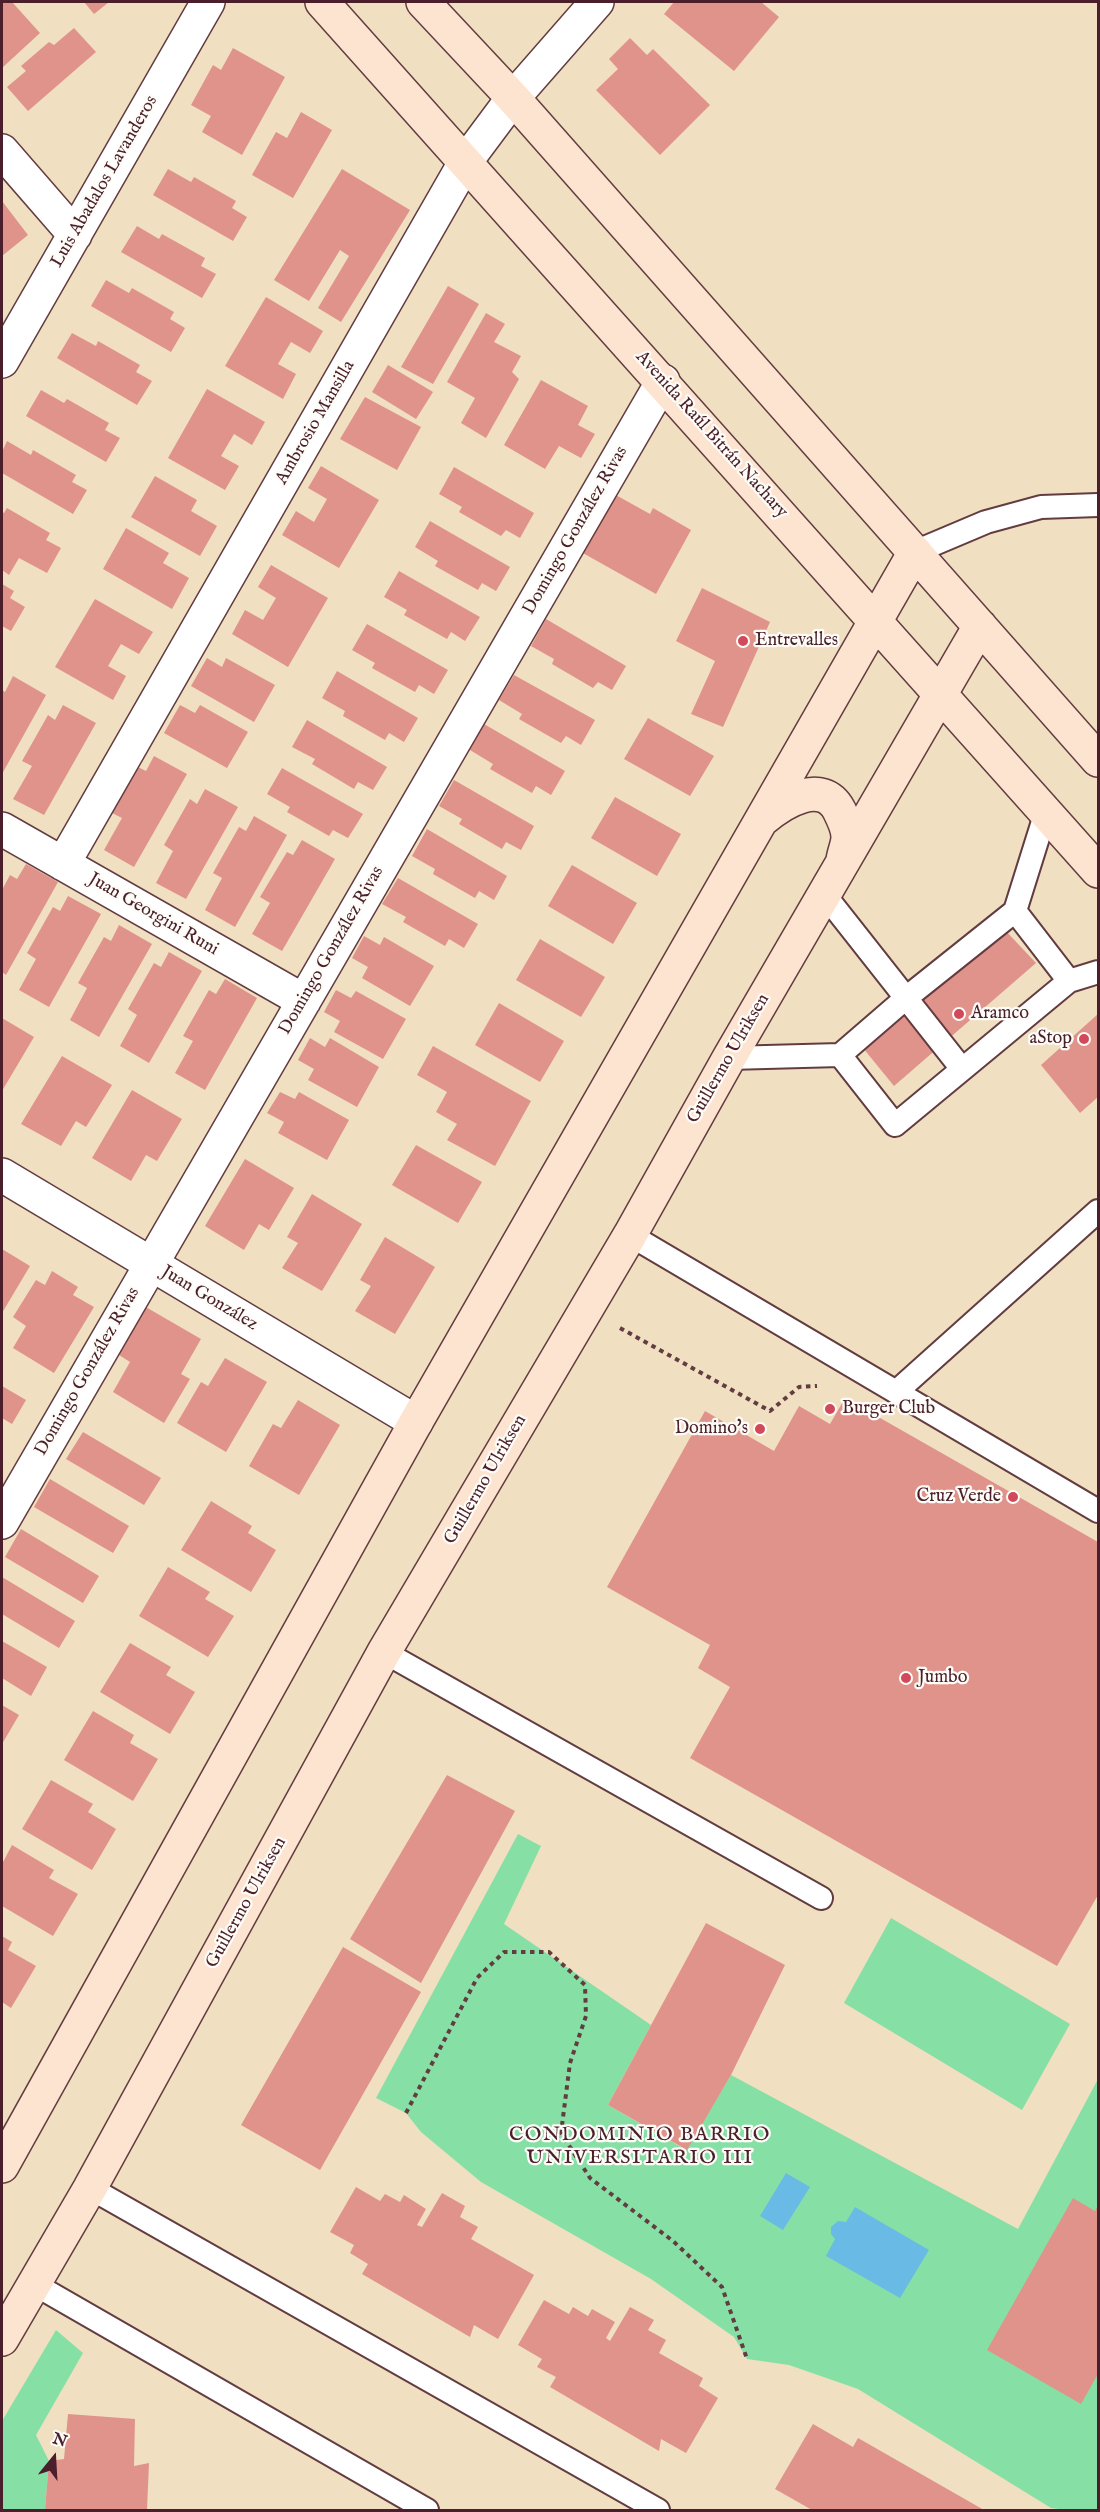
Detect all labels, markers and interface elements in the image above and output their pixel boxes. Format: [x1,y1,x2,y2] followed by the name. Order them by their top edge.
[47,92,163,272] street label: Luis Abadalos Lavanderos
[630,347,792,523] street label: Avenida Raúl Bitrán Nachary
[272,357,360,489] street label: Ambrosio Mansilla
[519,443,633,619] street label: Domingo González Rivas
[755,630,838,652] place label: Entrevalles
[736,634,750,648] marker: Entrevalles
[275,863,389,1039] street label: Domingo González Rivas
[84,869,222,961] street label: Juan Georgini Runi
[683,990,775,1128] street label: Guillermo Ulriksen
[971,1003,1029,1025] place label: Aramco
[952,1007,966,1021] marker: Aramco
[1029,1028,1072,1050] place label: aStop
[1077,1032,1091,1046] marker: aStop
[157,1262,261,1336] street label: Juan González
[31,1284,145,1460] street label: Domingo González Rivas
[842,1398,935,1420] place label: Burger Club
[823,1402,837,1416] marker: Burger Club
[440,1411,532,1549] street label: Guillermo Ulriksen
[675,1418,748,1440] place label: Domino's
[753,1422,767,1436] marker: Domino's
[916,1486,1001,1508] place label: Cruz Verde
[1006,1490,1020,1504] marker: Cruz Verde
[918,1667,967,1689] place label: Jumbo
[899,1671,913,1685] marker: Jumbo
[202,1834,292,1972] street label: Guillermo Ulriksen
[509,2124,771,2171] district label: CONDOMINIO BARRIO UNIVERSITARIO III
[24,2428,84,2488] north arrow
[50,2429,69,2453] text: N

